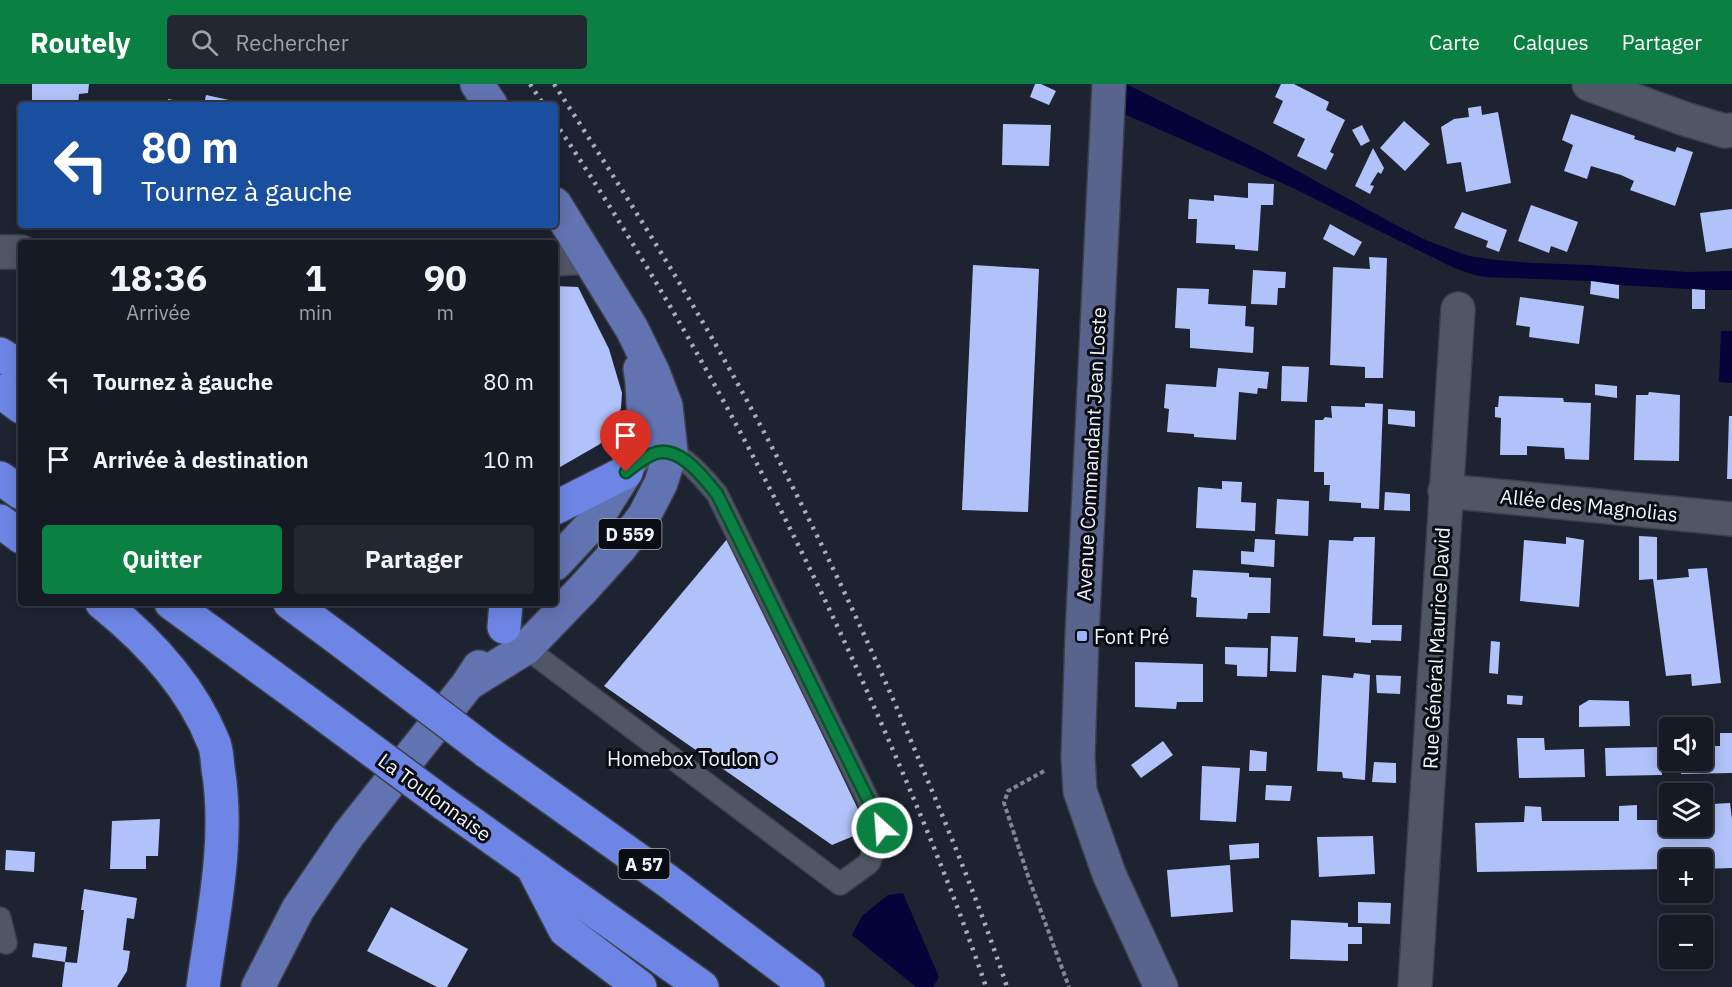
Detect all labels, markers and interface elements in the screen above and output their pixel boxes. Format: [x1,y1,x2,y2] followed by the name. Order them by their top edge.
[167,15,587,69] search box
[30,24,131,61] text: Routely
[188,26,221,59] icon: search
[236,28,349,57] text: Rechercher
[1429,28,1480,56] text: Carte
[1513,28,1589,56] text: Calques
[1622,28,1702,56] text: Partager
[141,120,239,175] text: 80 m
[42,126,120,204] icon: left
[141,173,352,208] text: Tournez à gauche
[109,254,207,301] text: 18:36
[305,254,326,301] text: 1
[424,254,467,301] text: 90
[126,299,190,326] text: Arrivée
[299,299,332,326] text: min
[436,299,454,326] text: m
[1070,307,1112,601] street label: Avenue Commandant Jean Loste
[42,365,75,398] icon: left
[93,367,273,396] text: Tournez à gauche
[483,367,534,396] text: 80 m
[600,410,651,472] pin
[609,419,642,452] icon: arrive
[42,443,75,476] icon: arrive
[93,445,309,474] text: Arrivée à destination
[483,445,534,474] text: 10 m
[1499,482,1679,528] street label: Allée des Magnolias
[598,519,662,549] road number: D 559
[42,525,282,594] button: Quitter
[294,525,534,594] button: Partager
[1416,527,1456,769] street label: Rue Général Maurice David
[1094,623,1169,650] place label: Font Pré
[1075,629,1089,643] marker: Font Pré
[1659,717,1713,969] map controls
[1659,717,1713,771] button: sound
[607,745,759,772] place label: Homebox Toulon
[373,747,497,847] street label: La Toulonnaise
[764,751,778,765] marker: Homebox Toulon
[1659,783,1713,837] button: layers
[850,796,914,860] position arrow
[618,849,670,879] road number: A 57
[1659,849,1713,903] button: +
[1659,915,1713,969] button: −

